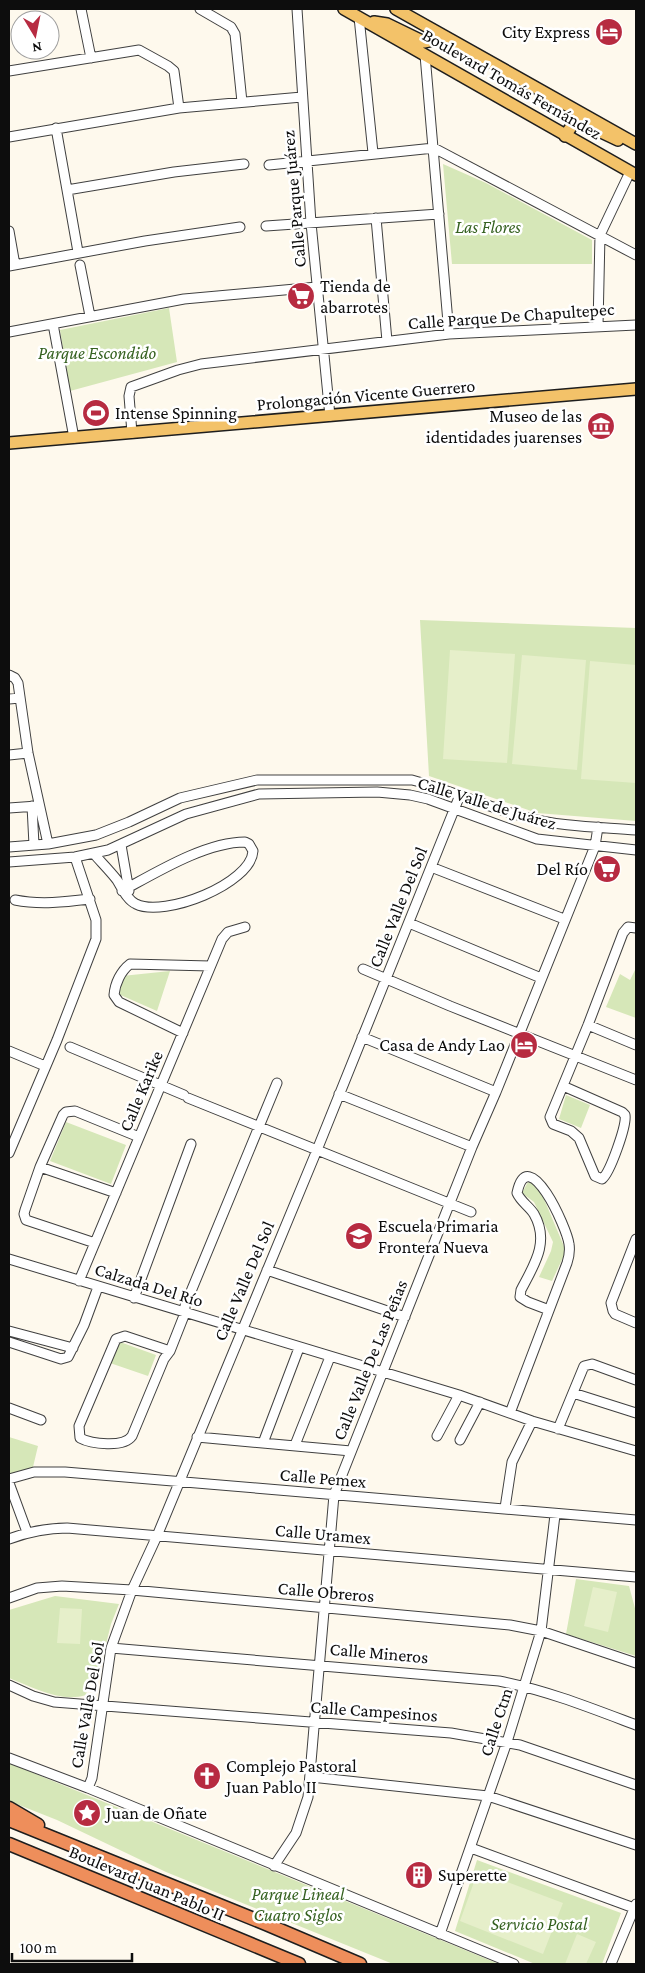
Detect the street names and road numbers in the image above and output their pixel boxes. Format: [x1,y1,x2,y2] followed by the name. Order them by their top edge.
[419,25,605,144] street label: Boulevard Tomás Fernández
[278,129,310,268] street label: Calle Parque Juárez
[407,299,615,333] street label: Calle Parque De Chapultepec
[256,375,476,415] street label: Prolongación Vicente Guerrero
[415,772,559,834] street label: Calle Valle de Juárez
[365,844,431,970] street label: Calle Valle Del Sol
[115,1048,167,1134] street label: Calle Karike
[210,1218,278,1344] street label: Calle Valle Del Sol
[92,1259,206,1311] street label: Calzada Del Río
[329,1277,411,1443] street label: Calle Valle De Las Peñas
[279,1464,368,1492] street label: Calle Pemex
[274,1520,372,1548] street label: Calle Uramex
[277,1578,375,1606] street label: Calle Obreros
[329,1639,429,1667] street label: Calle Mineros
[66,1640,108,1770] street label: Calle Valle Del Sol
[476,1685,517,1759] street label: Calle Ctm
[310,1697,438,1725] street label: Calle Campesinos
[66,1841,228,1925] street label: Boulevard Juan Pablo II

